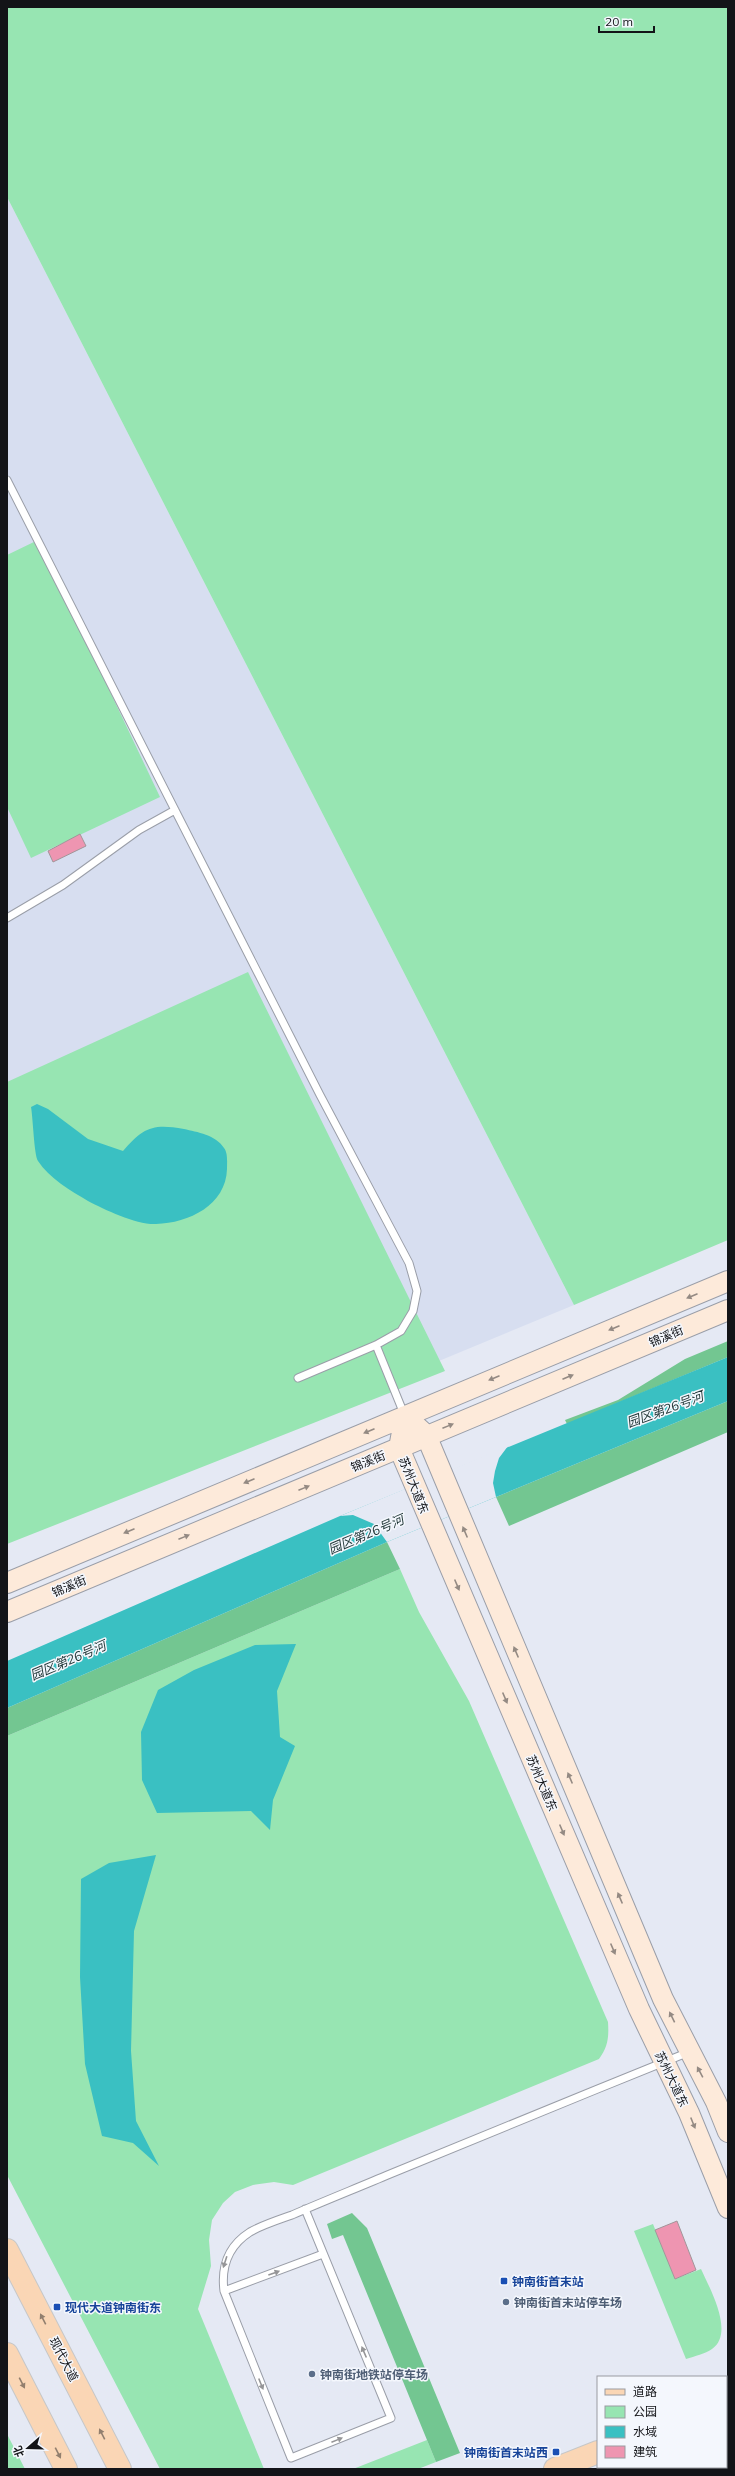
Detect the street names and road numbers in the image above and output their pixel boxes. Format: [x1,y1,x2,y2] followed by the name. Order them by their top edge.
[646,1322,686,1350] street label: 锦溪街
[348,1447,388,1475] street label: 锦溪街
[396,1454,432,1516] street label: 苏州大道东
[49,1572,89,1600] street label: 锦溪街
[523,1752,561,1814] street label: 苏州大道东
[652,2049,692,2109] street label: 苏州大道东
[46,2334,82,2384] street label: 现代大道

